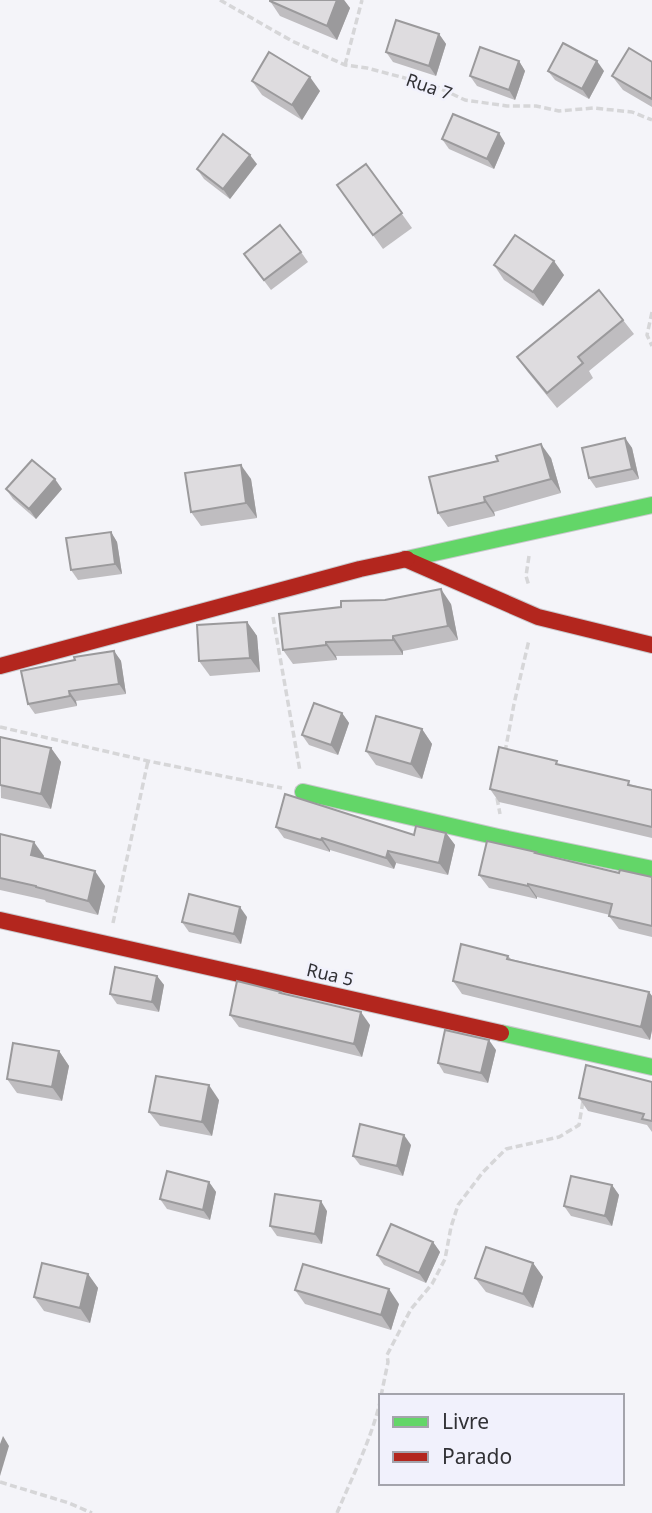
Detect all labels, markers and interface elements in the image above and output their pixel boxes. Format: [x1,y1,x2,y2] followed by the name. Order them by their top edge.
[403,67,456,105] street label: Rua 7
[304,957,356,991] street label: Rua 5
[379,1394,624,1485] legend
[442,1407,489,1435] text: Livre
[442,1442,512,1470] text: Parado

